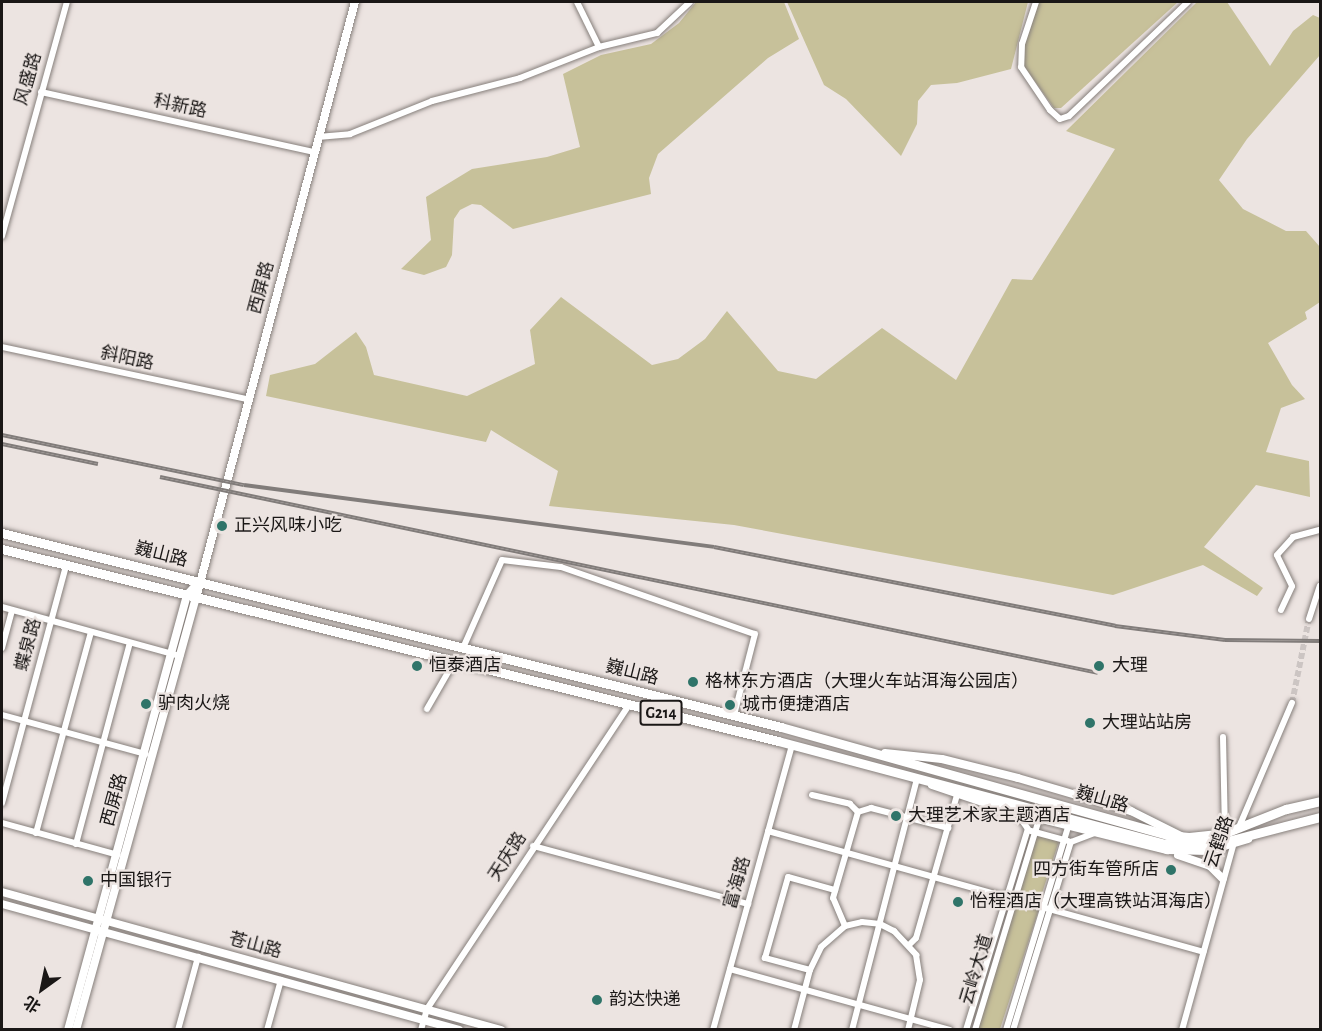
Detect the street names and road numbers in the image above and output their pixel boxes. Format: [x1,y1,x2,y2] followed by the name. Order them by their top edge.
[11,50,47,108] street label: 风盛路
[151,91,209,123] street label: 科新路
[245,259,279,317] street label: 西屏路
[98,343,156,375] street label: 斜阳路
[132,538,190,572] street label: 巍山路
[12,616,46,674] street label: 蝶泉路
[603,656,661,690] street label: 巍山路
[638,700,684,726] road number: G214
[98,771,132,829] street label: 西屏路
[1073,782,1131,818] street label: 巍山路
[1201,813,1239,871] street label: 云鹤路
[484,828,532,886] street label: 天庆路
[720,854,756,912] street label: 富海路
[226,929,284,963] street label: 苍山路
[956,932,998,1008] street label: 云岭大道

